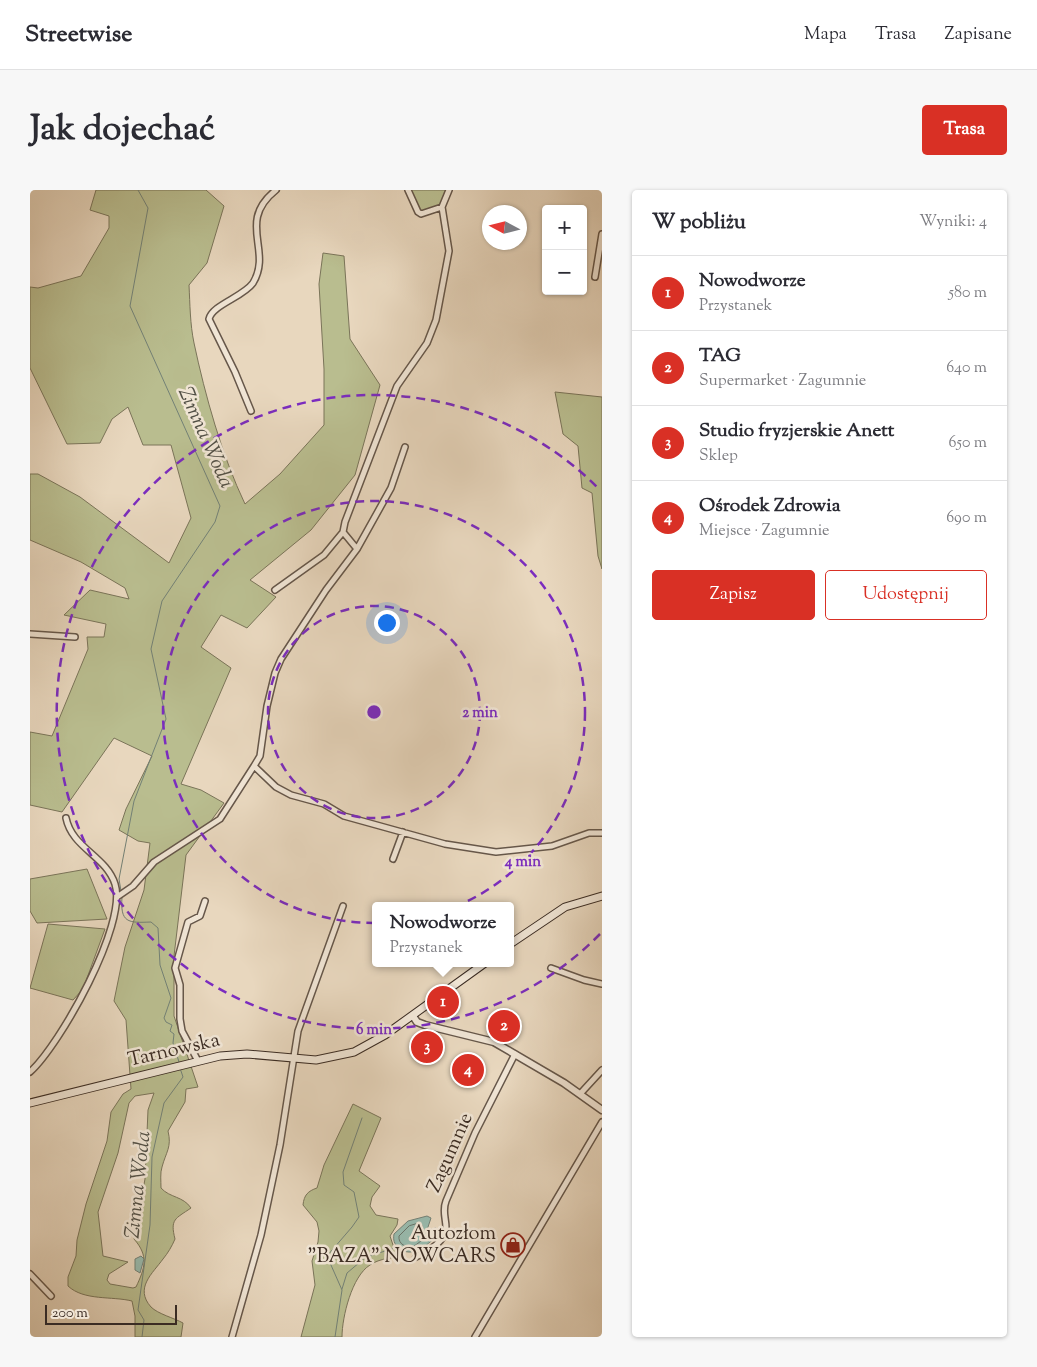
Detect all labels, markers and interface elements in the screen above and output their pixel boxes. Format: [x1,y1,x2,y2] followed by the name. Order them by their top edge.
[25,18,132,52] text: Streetwise
[804,22,847,48] text: Mapa
[875,22,916,48] text: Trasa
[944,22,1012,48] text: Zapisane
[30,105,215,156] text: Jak dojechać
[922,105,1007,155] button: Trasa
[482,205,527,250] north arrow
[542,205,587,295] map controls
[542,205,587,250] button: +
[652,208,746,238] text: W pobliżu
[919,211,987,234] text: Wyniki: 4
[542,250,587,295] button: −
[699,268,806,295] text: Nowodworze
[665,282,671,305] text: 1
[948,282,987,305] text: 580 m
[699,295,772,318] text: Przystanek
[699,343,741,370] text: TAG
[664,357,672,380] text: 2
[946,357,987,380] text: 640 m
[699,370,866,393] text: Supermarket · Zagumnie
[169,382,241,494] water label: Zimna Woda
[699,418,894,445] text: Studio fryzjerskie Anett
[665,432,671,455] text: 3
[948,432,987,455] text: 650 m
[699,445,738,468] text: Sklep
[699,493,840,520] text: Ośrodek Zdrowia
[664,507,672,530] text: 4
[946,507,987,530] text: 690 m
[699,520,830,543] text: Miejsce · Zagumnie
[652,570,815,620] button: Zapisz
[825,570,987,620] button: Udostępnij
[374,610,400,636] your location
[365,703,383,721] centre of rings
[462,703,498,724] text: 2 min
[504,852,541,873] text: 4 min
[372,902,514,967] popup
[390,910,496,937] text: Nowodworze
[390,937,463,960] text: Przystanek
[427,983,459,1021] pin: 1
[488,1007,520,1045] pin: 2
[356,1020,392,1041] text: 6 min
[125,1026,223,1076] street label: Tarnowska
[411,1028,443,1066] pin: 3
[452,1051,484,1089] pin: 4
[421,1108,481,1198] street label: Zagumnie
[118,1129,160,1240] water label: Zimna Woda
[307,1220,496,1272] place label: Autozłom "BAZA" NOWCARS
[500,1232,526,1258] shop icon: Autozłom "BAZA" NOWCARS
[45,1302,178,1325] scale bar
[52,1304,88,1324] text: 200 m

